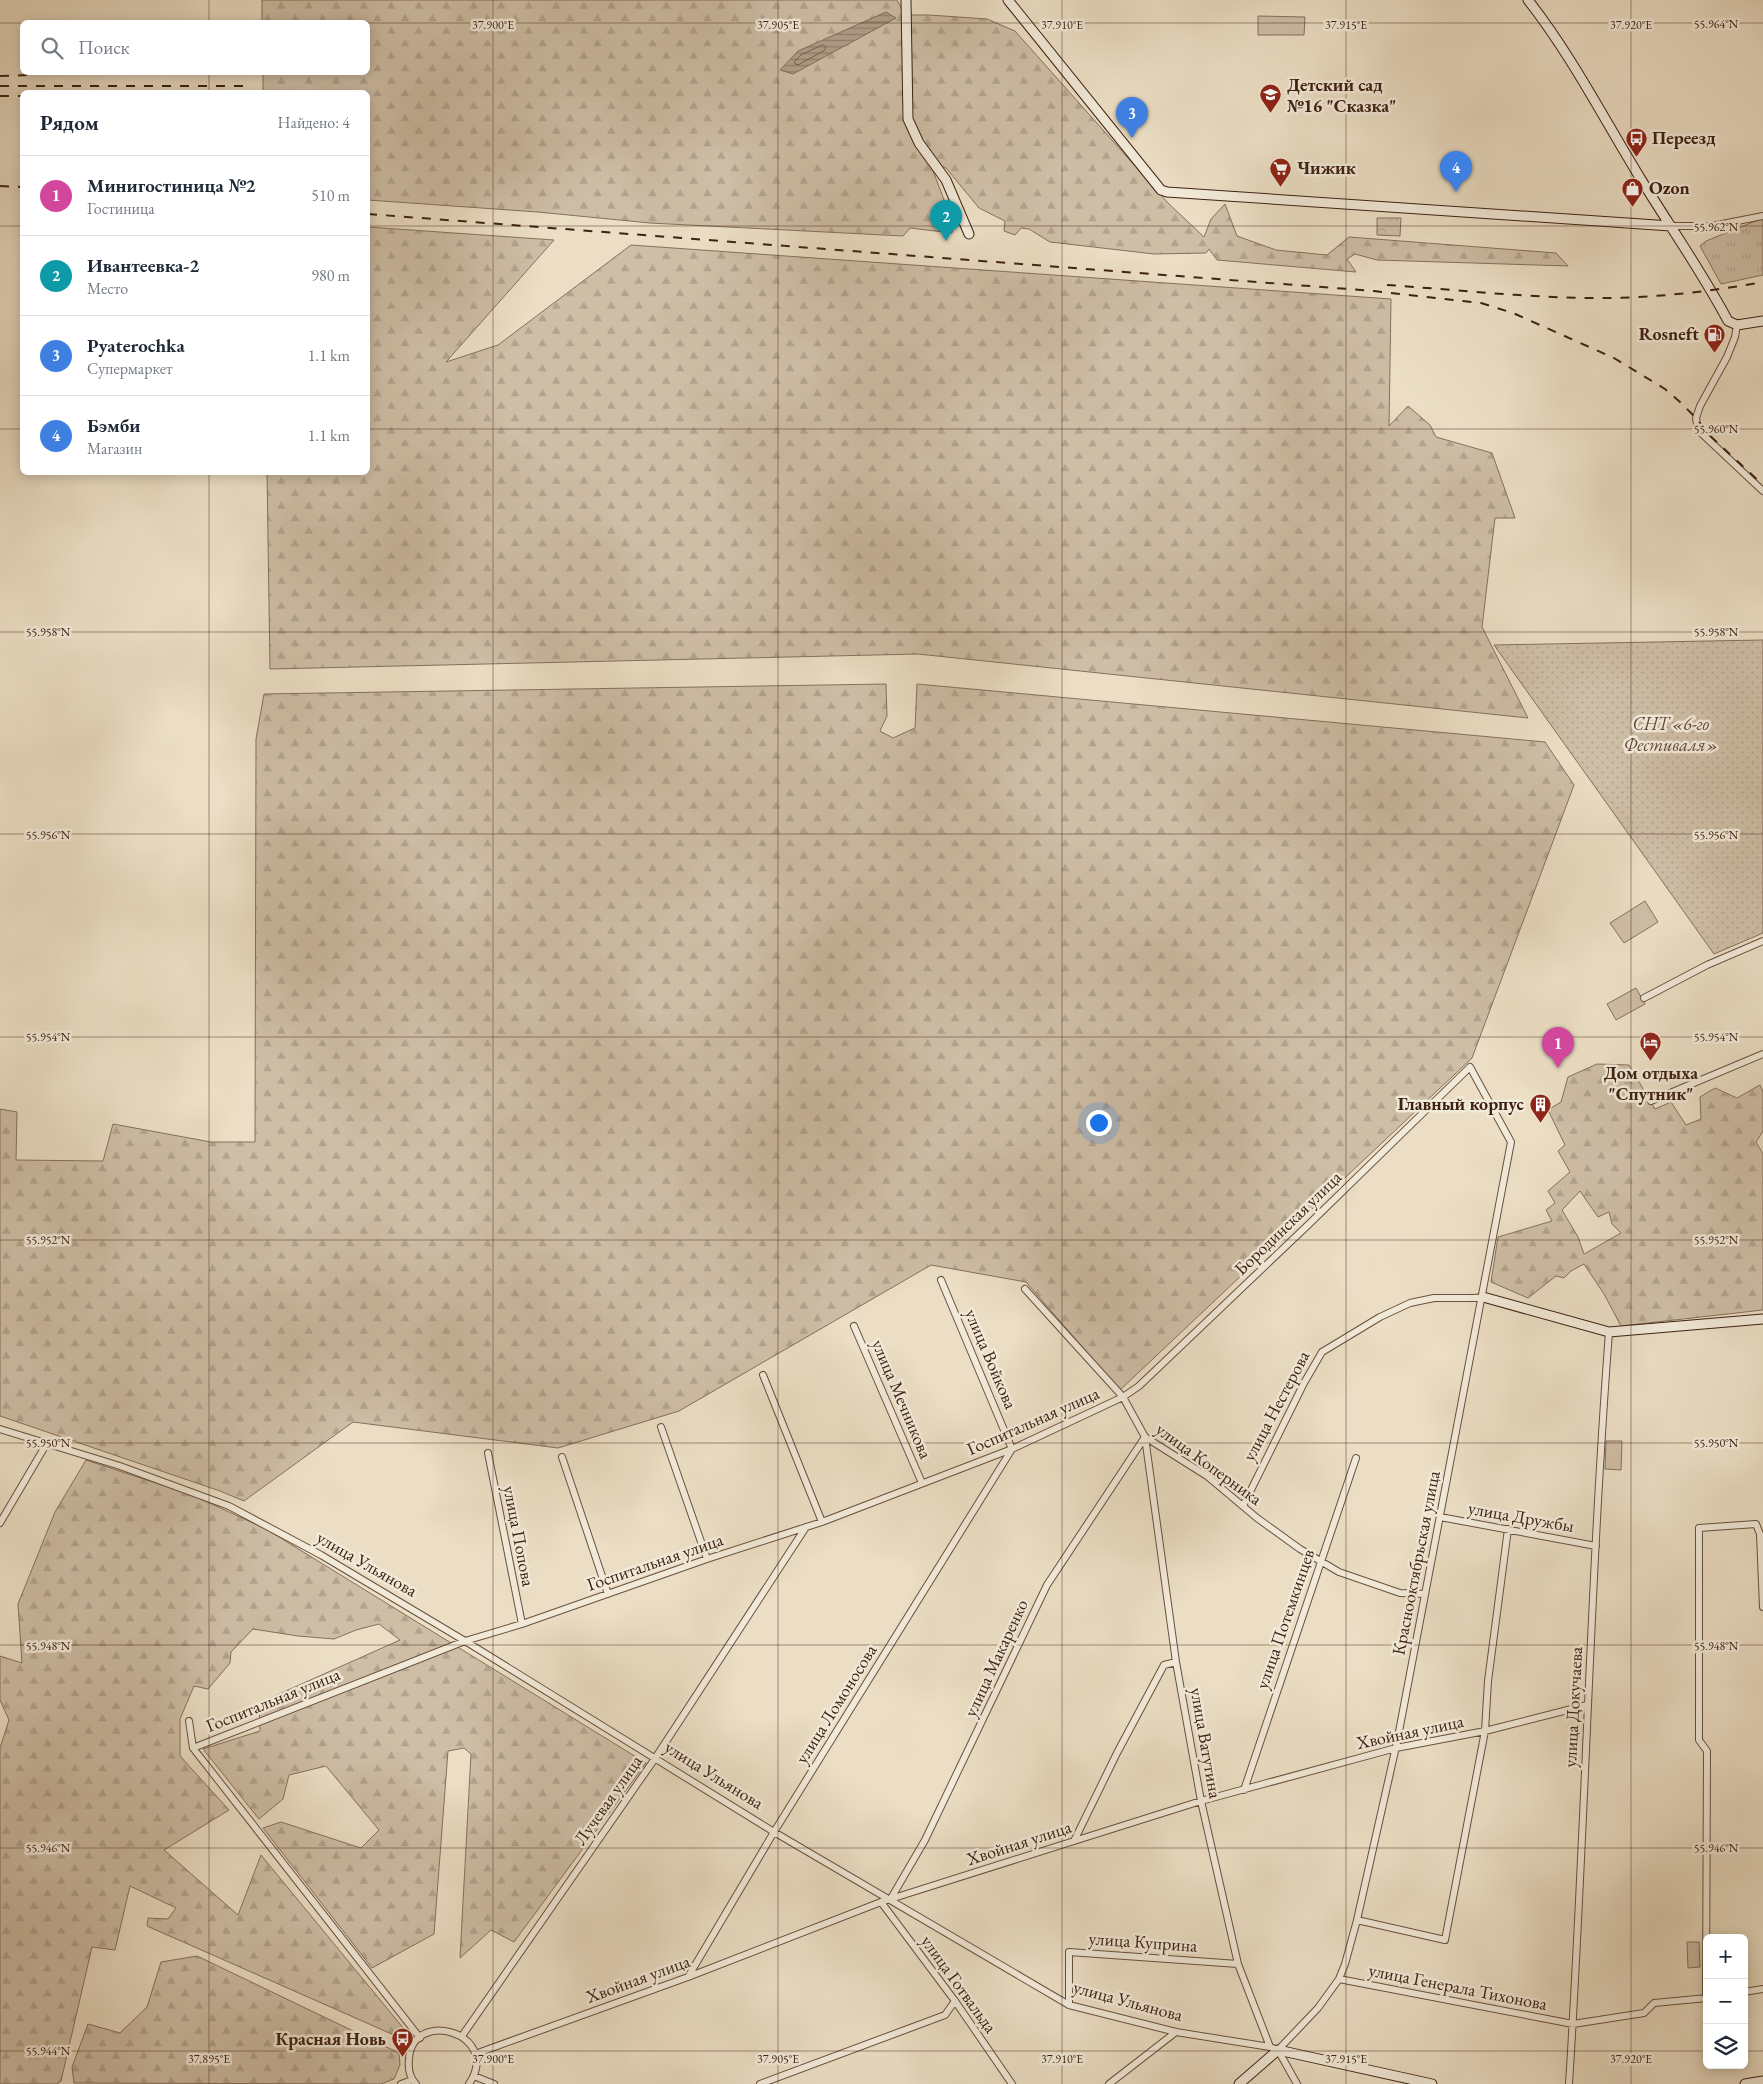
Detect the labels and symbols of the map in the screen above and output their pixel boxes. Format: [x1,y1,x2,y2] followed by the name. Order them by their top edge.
[1694,16,1739,32] text: 55.964°N
[472,17,514,33] text: 37.900°E
[757,17,799,33] text: 37.905°E
[1041,17,1083,33] text: 37.910°E
[1325,17,1367,33] text: 37.915°E
[1610,17,1652,33] text: 37.920°E
[1287,73,1396,117] place label: Детский сад №16 "Сказка"
[1259,83,1283,114] school or university icon: Детский сад №16 "Сказка"
[1116,97,1148,138] pin: 3
[1624,126,1648,157] bus stop icon: Переезд
[1652,126,1716,149] place label: Переезд
[1440,151,1472,192] pin: 4
[1269,156,1293,187] supermarket icon: Чижик
[1297,156,1356,179] place label: Чижик
[1621,176,1645,207] shop icon: Ozon
[1649,176,1690,199] place label: Ozon
[930,200,962,241] pin: 2
[1694,219,1739,235] text: 55.962°N
[1639,322,1699,345] place label: Rosneft
[1703,322,1727,353] fuel station icon: Rosneft
[1694,421,1739,437] text: 55.960°N
[26,624,71,640] text: 55.958°N
[1694,624,1739,640] text: 55.958°N
[1624,712,1718,756] park label: СНТ «6-го Фестиваля»
[26,827,71,843] text: 55.956°N
[1694,827,1739,843] text: 55.956°N
[1542,1027,1574,1068] pin: 1
[26,1029,71,1045] text: 55.954°N
[1694,1029,1739,1045] text: 55.954°N
[1639,1031,1663,1062] hotel icon: Дом отдыха "Спутник"
[1604,1061,1698,1105] place label: Дом отдыха "Спутник"
[1398,1092,1525,1115] place label: Главный корпус
[1528,1092,1552,1123] building icon: Главный корпус
[1086,1110,1112,1136] your location
[1229,1165,1347,1280] street label: Бородинская улица
[26,1232,71,1248] text: 55.952°N
[1694,1232,1739,1248] text: 55.952°N
[960,1305,1023,1413] street label: улица Войкова
[867,1336,938,1463] street label: улица Мечникова
[1237,1346,1315,1465] street label: улица Нестерова
[963,1381,1103,1460] street label: Госпитальная улица
[1152,1417,1268,1510] street label: улица Коперника
[26,1435,71,1451] text: 55.950°N
[1694,1435,1739,1451] text: 55.950°N
[1386,1468,1445,1657] street label: Краснооктябрьская улица
[498,1484,541,1589] street label: улица Попова
[1466,1496,1576,1537] street label: улица Дружбы
[313,1526,422,1602] street label: улица Ульянова
[584,1527,727,1596] street label: Госпитальная улица
[1250,1545,1319,1692] street label: улица Потемкинцев
[958,1595,1033,1720] street label: улица Макаренко
[26,1638,71,1654] text: 55.948°N
[1694,1638,1739,1654] text: 55.948°N
[790,1639,882,1768] street label: улица Ломоносова
[1558,1645,1587,1768] street label: улица Докучаева
[202,1662,344,1737] street label: Госпитальная улица
[1185,1686,1228,1801] street label: улица Ватутина
[1353,1709,1466,1754] street label: Хвойная улица
[661,1735,769,1815] street label: улица Ульянова
[568,1750,647,1849] street label: Лучевая улица
[963,1814,1075,1871] street label: Хвойная улица
[26,1840,71,1856] text: 55.946°N
[1694,1840,1739,1856] text: 55.946°N
[1088,1926,1199,1957] street label: улица Куприна
[916,1930,1003,2038] street label: улица Готвальда
[582,1949,694,2008] street label: Хвойная улица
[1367,1958,1550,2015] street label: улица Генерала Тихонова
[1071,1975,1186,2026] street label: улица Ульянова
[275,2027,386,2050] place label: Красная Новь
[390,2027,414,2058] bus stop icon: Красная Новь
[26,2043,71,2059] text: 55.944°N
[188,2051,230,2067] text: 37.895°E
[472,2051,514,2067] text: 37.900°E
[757,2051,799,2067] text: 37.905°E
[1041,2051,1083,2067] text: 37.910°E
[1325,2051,1367,2067] text: 37.915°E
[1610,2051,1652,2067] text: 37.920°E

